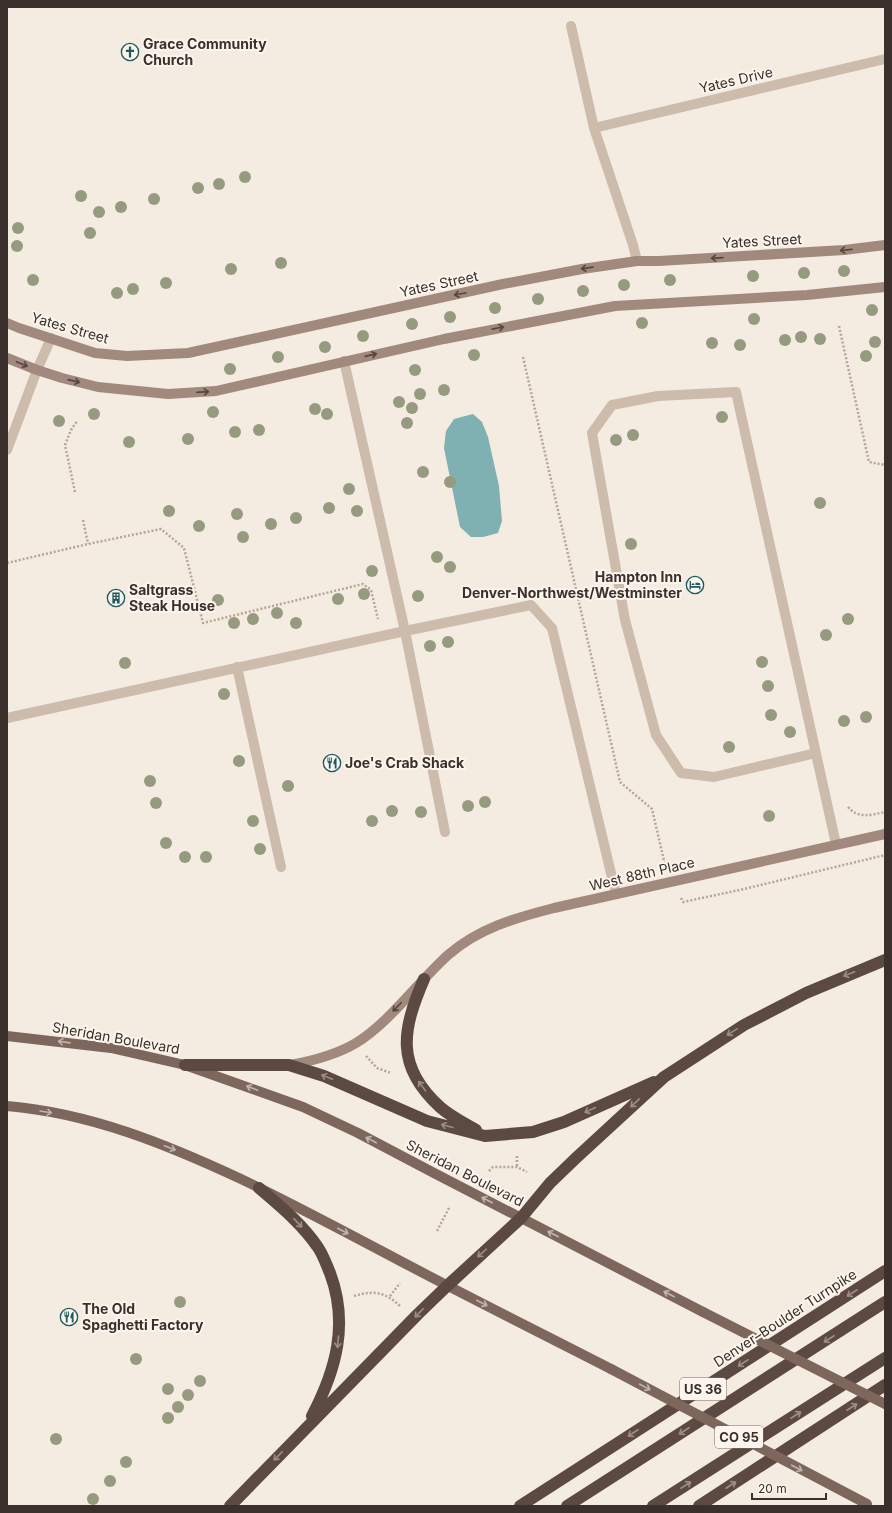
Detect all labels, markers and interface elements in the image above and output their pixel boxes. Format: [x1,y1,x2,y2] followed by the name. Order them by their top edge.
[143,35,267,68] place label: Grace Community Church
[120,42,140,62] church icon: Grace Community Church
[697,63,774,96] street label: Yates Drive
[722,230,803,251] street label: Yates Street
[840,246,853,253] one-way arrow
[711,254,724,261] one-way arrow
[581,264,594,272] one-way arrow
[398,267,480,300] street label: Yates Street
[454,290,467,298] one-way arrow
[29,308,111,347] street label: Yates Street
[491,324,504,332] one-way arrow
[364,351,377,359] one-way arrow
[15,361,27,368] one-way arrow
[67,378,80,386] one-way arrow
[196,388,209,395] one-way arrow
[462,568,682,601] place label: Hampton Inn Denver-Northwest/Westminster
[685,575,705,595] hotel icon: Hampton Inn Denver-Northwest/Westminster
[129,581,215,614] place label: Saltgrass Steak House
[106,588,126,608] building icon: Saltgrass Steak House
[322,753,342,773] restaurant icon: Joe's Crab Shack
[345,754,465,771] place label: Joe's Crab Shack
[588,853,696,894] street label: West 88th Place
[843,971,855,979] one-way arrow
[392,1002,401,1012] one-way arrow
[51,1018,181,1057] street label: Sheridan Boulevard
[727,1028,738,1037] one-way arrow
[58,1038,71,1046] one-way arrow
[322,1073,334,1081] one-way arrow
[418,1081,427,1092] one-way arrow
[247,1084,259,1092] one-way arrow
[630,1099,640,1108] one-way arrow
[585,1107,597,1115] one-way arrow
[39,1108,52,1116] one-way arrow
[441,1122,454,1129] one-way arrow
[365,1136,377,1143] one-way arrow
[404,1136,527,1209] street label: Sheridan Boulevard
[164,1144,176,1152] one-way arrow
[481,1196,493,1203] one-way arrow
[294,1218,303,1228] one-way arrow
[337,1228,349,1235] one-way arrow
[547,1230,559,1237] one-way arrow
[477,1249,487,1258] one-way arrow
[710,1265,859,1370] street label: Denver–Boulder Turnpike
[846,1289,858,1297] one-way arrow
[663,1290,675,1297] one-way arrow
[82,1300,204,1333] place label: The Old Spaghetti Factory
[476,1300,488,1308] one-way arrow
[59,1307,79,1327] restaurant icon: The Old Spaghetti Factory
[414,1308,424,1318] one-way arrow
[334,1335,341,1348] one-way arrow
[823,1335,835,1343] one-way arrow
[738,1359,749,1367] one-way arrow
[680,1378,726,1400] road number: US 36
[639,1384,651,1392] one-way arrow
[846,1402,858,1410] one-way arrow
[790,1411,801,1419] one-way arrow
[715,1426,763,1448] road number: CO 95
[679,1427,690,1435] one-way arrow
[628,1429,639,1437] one-way arrow
[274,1451,283,1461] one-way arrow
[791,1464,803,1472] one-way arrow
[752,1475,826,1501] scale bar
[680,1481,691,1489] one-way arrow
[726,1481,737,1489] one-way arrow
[758,1481,787,1496] text: 20 m

